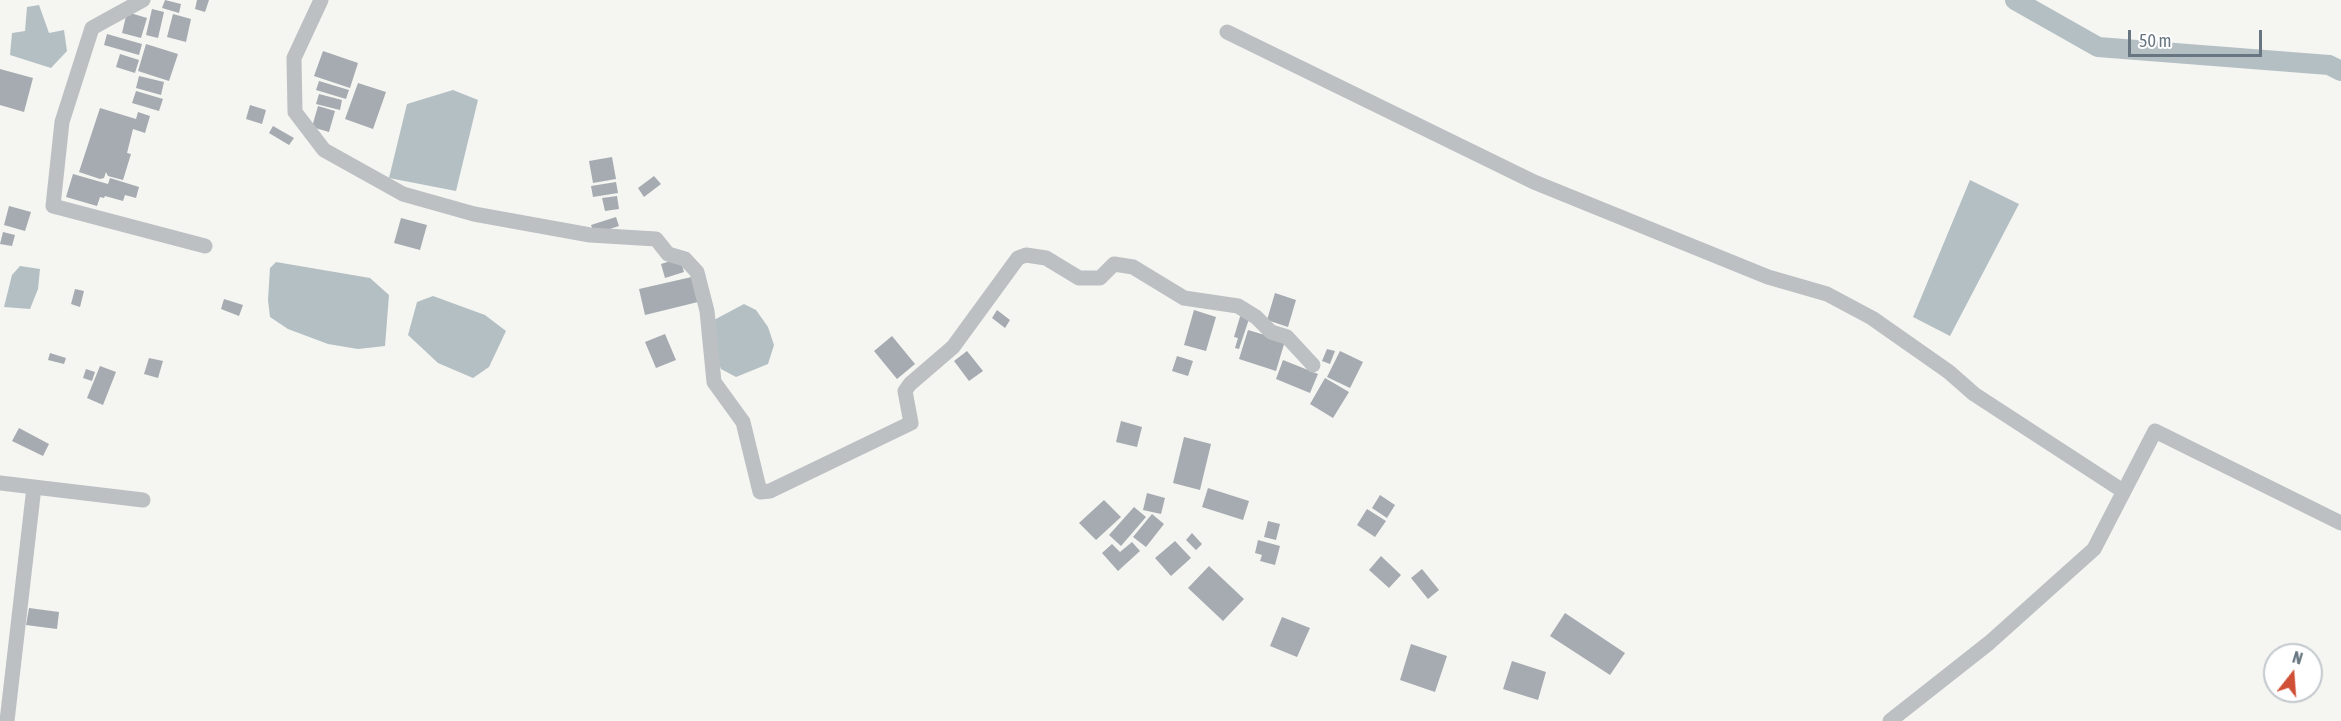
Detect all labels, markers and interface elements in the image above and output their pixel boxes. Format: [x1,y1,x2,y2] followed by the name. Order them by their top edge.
[2131,18,2264,56] scale bar
[2139,30,2171,51] text: 50 m
[2263,643,2323,703] north arrow
[2291,648,2305,668] text: N

